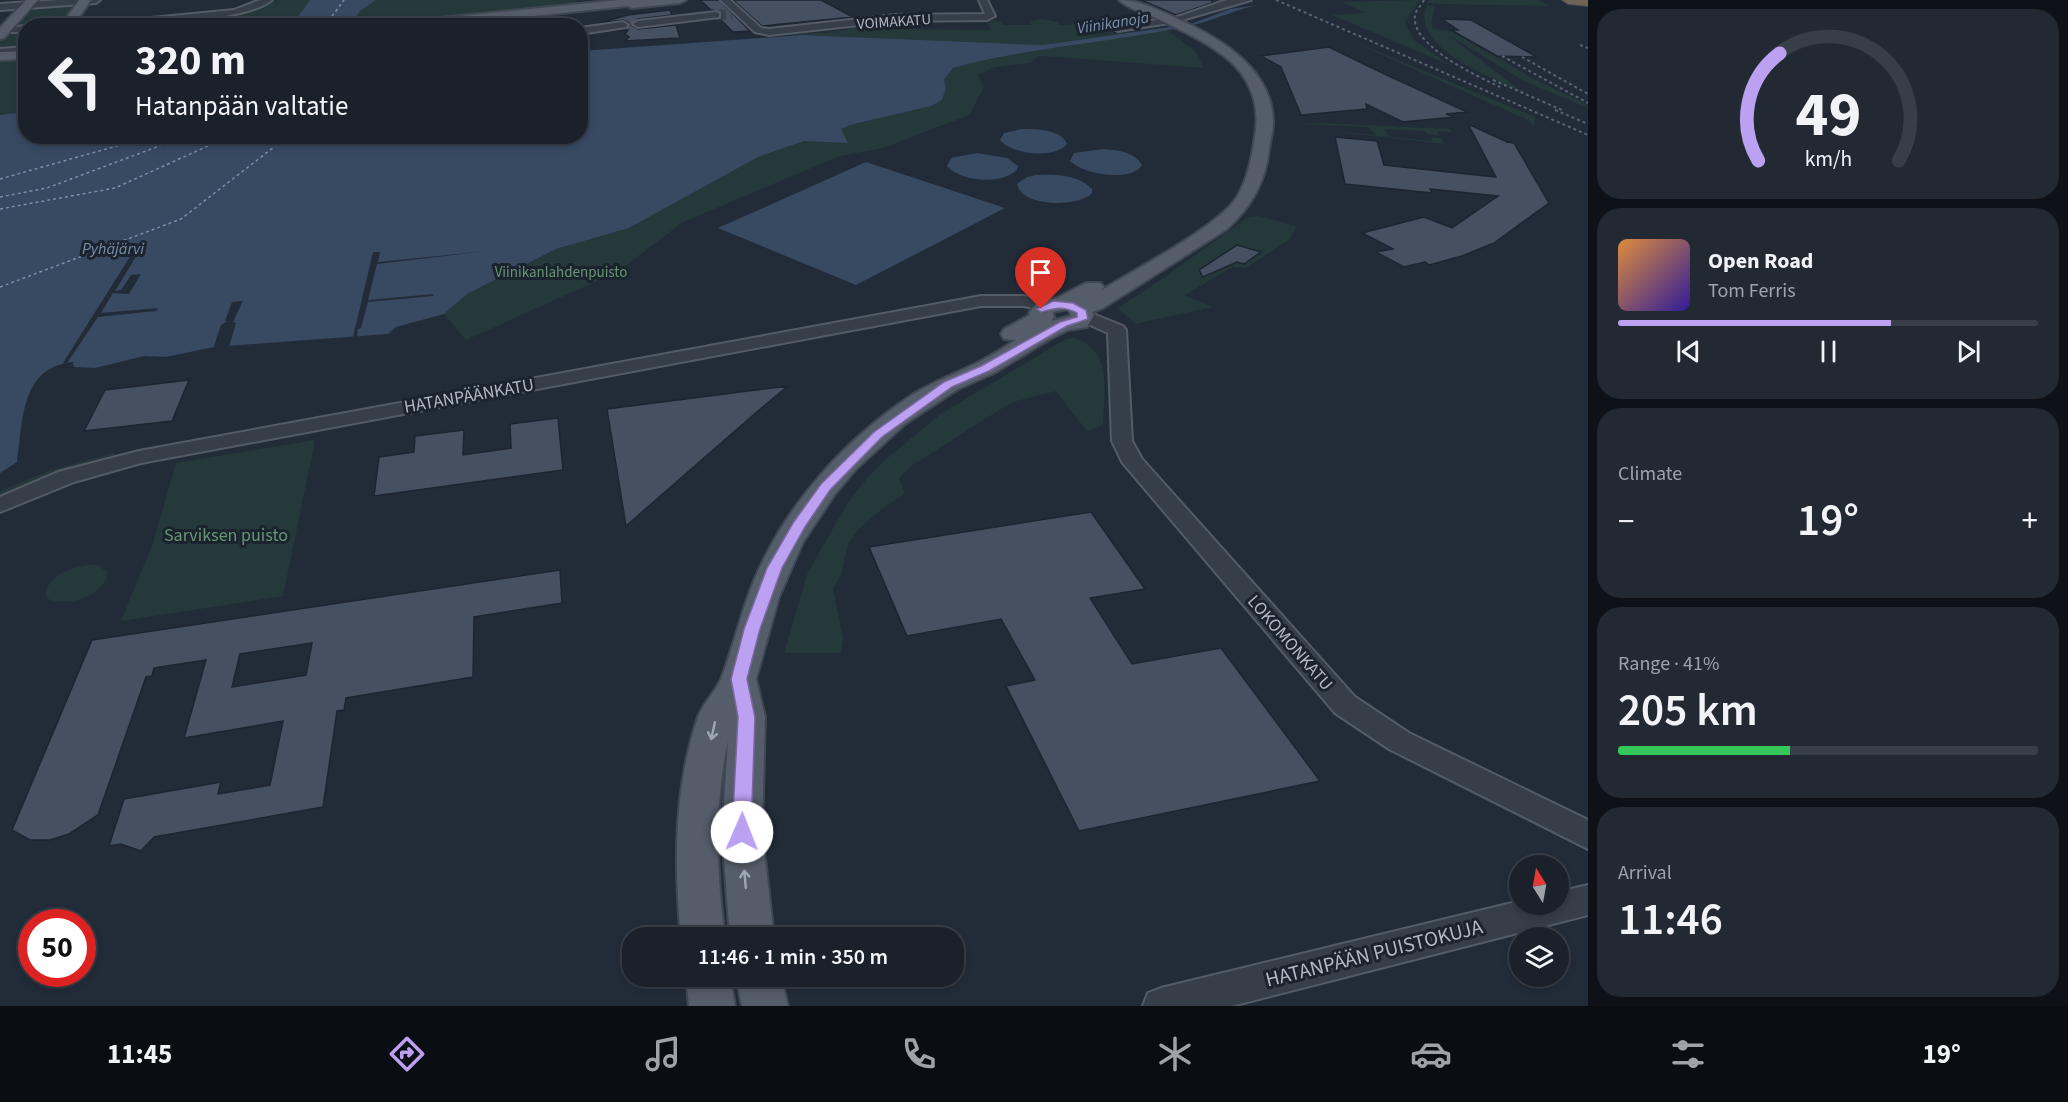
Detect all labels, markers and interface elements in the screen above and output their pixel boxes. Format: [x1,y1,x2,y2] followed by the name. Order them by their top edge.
[1075,6,1151,40] water label: Viinikanoja
[856,9,932,35] street label: VOIMAKATU
[135,31,246,91] text: 320 m
[36,42,114,120] icon: left
[1795,71,1861,160] text: 49
[135,87,348,126] text: Hatanpään valtatie
[1804,145,1852,176] text: km/h
[82,238,144,260] water label: Pyhäjärvi
[1708,245,1813,277] text: Open Road
[1015,247,1066,309] pin
[1024,256,1057,289] icon: arrive
[495,262,627,283] park label: Viinikanlahdenpuisto
[1708,277,1796,305] text: Tom Ferris
[1672,335,1705,368] icon: previous
[1812,335,1845,368] icon: pause
[1952,335,1985,368] icon: next
[402,372,536,420] street label: HATANPÄÄNKATU
[1618,460,1682,488] text: Climate
[1797,489,1859,553] text: 19°
[1618,498,1634,545] text: −
[2022,498,2038,545] text: +
[164,523,288,548] park label: Sarviksen puisto
[1241,590,1339,696] street label: LOKOMONKATU
[1618,650,1719,678] text: Range · 41%
[1618,679,1758,743] text: 205 km
[707,720,718,740] one-way arrow
[710,800,774,864] position arrow
[1509,855,1569,915] north arrow
[1509,855,1569,987] map controls
[1618,859,1672,887] text: Arrival
[740,870,751,890] one-way arrow
[1618,888,1723,952] text: 11:46
[18,909,96,987] speed limit sign: 50
[1262,911,1486,995] street label: HATANPÄÄN PUISTOKUJA
[1509,927,1569,987] button: layers
[698,941,888,973] text: 11:46 · 1 min · 350 m
[386,1033,428,1075] icon: directions
[642,1033,684,1075] icon: music
[898,1033,940,1075] icon: phone
[1154,1033,1196,1075] icon: climate
[1410,1033,1452,1075] icon: car
[1667,1033,1709,1075] icon: filters
[107,1035,172,1074] text: 11:45
[1923,1035,1961,1074] text: 19°

